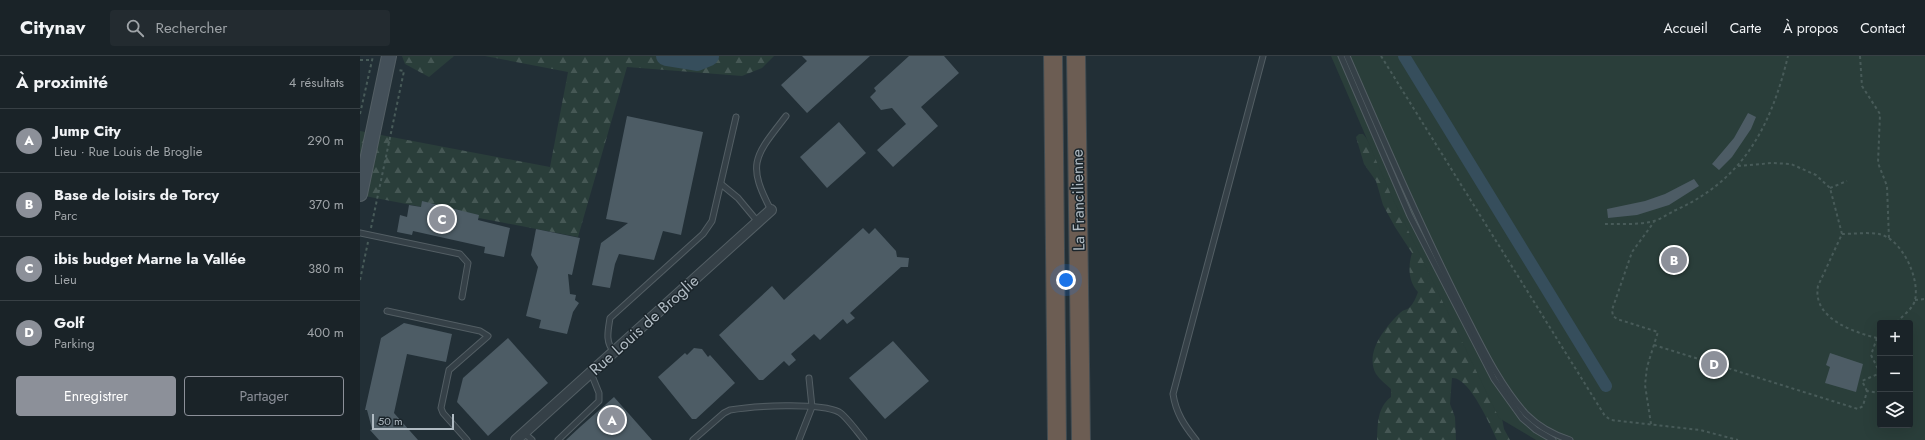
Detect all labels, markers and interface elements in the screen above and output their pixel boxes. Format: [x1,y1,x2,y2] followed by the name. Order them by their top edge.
[110,10,390,46] search box
[20,14,86,41] text: Citynav
[124,17,146,39] icon: search
[156,17,227,39] text: Rechercher
[1664,18,1708,38] text: Accueil
[1730,18,1761,38] text: Carte
[1783,18,1838,38] text: À propos
[1860,18,1905,38] text: Contact
[16,70,108,94] text: À proximité
[289,73,344,92] text: 4 résultats
[54,120,121,142] text: Jump City
[24,131,34,150] text: A
[307,131,344,150] text: 290 m
[54,142,203,161] text: Lieu · Rue Louis de Broglie
[1066,149,1090,251] street label: La Francilienne
[54,184,219,206] text: Base de loisirs de Torcy
[25,195,33,214] text: B
[308,195,344,214] text: 370 m
[429,204,455,234] pin: C
[54,206,77,225] text: Parc
[1661,245,1687,275] pin: B
[54,248,246,270] text: ibis budget Marne la Vallée
[24,259,34,278] text: C
[308,259,344,278] text: 380 m
[584,269,704,381] street label: Rue Louis de Broglie
[54,270,77,289] text: Lieu
[1056,270,1076,290] your location
[54,312,84,334] text: Golf
[1877,320,1913,428] map controls
[1877,320,1913,356] button: +
[24,323,34,342] text: D
[307,323,344,342] text: 400 m
[54,334,95,353] text: Parking
[1701,349,1727,379] pin: D
[1877,356,1913,392] button: −
[16,376,176,416] button: Enregistrer
[184,376,344,416] button: Partager
[1877,392,1913,428] button: layers
[599,405,625,435] pin: A
[372,412,454,431] scale bar
[378,413,403,429] text: 50 m

